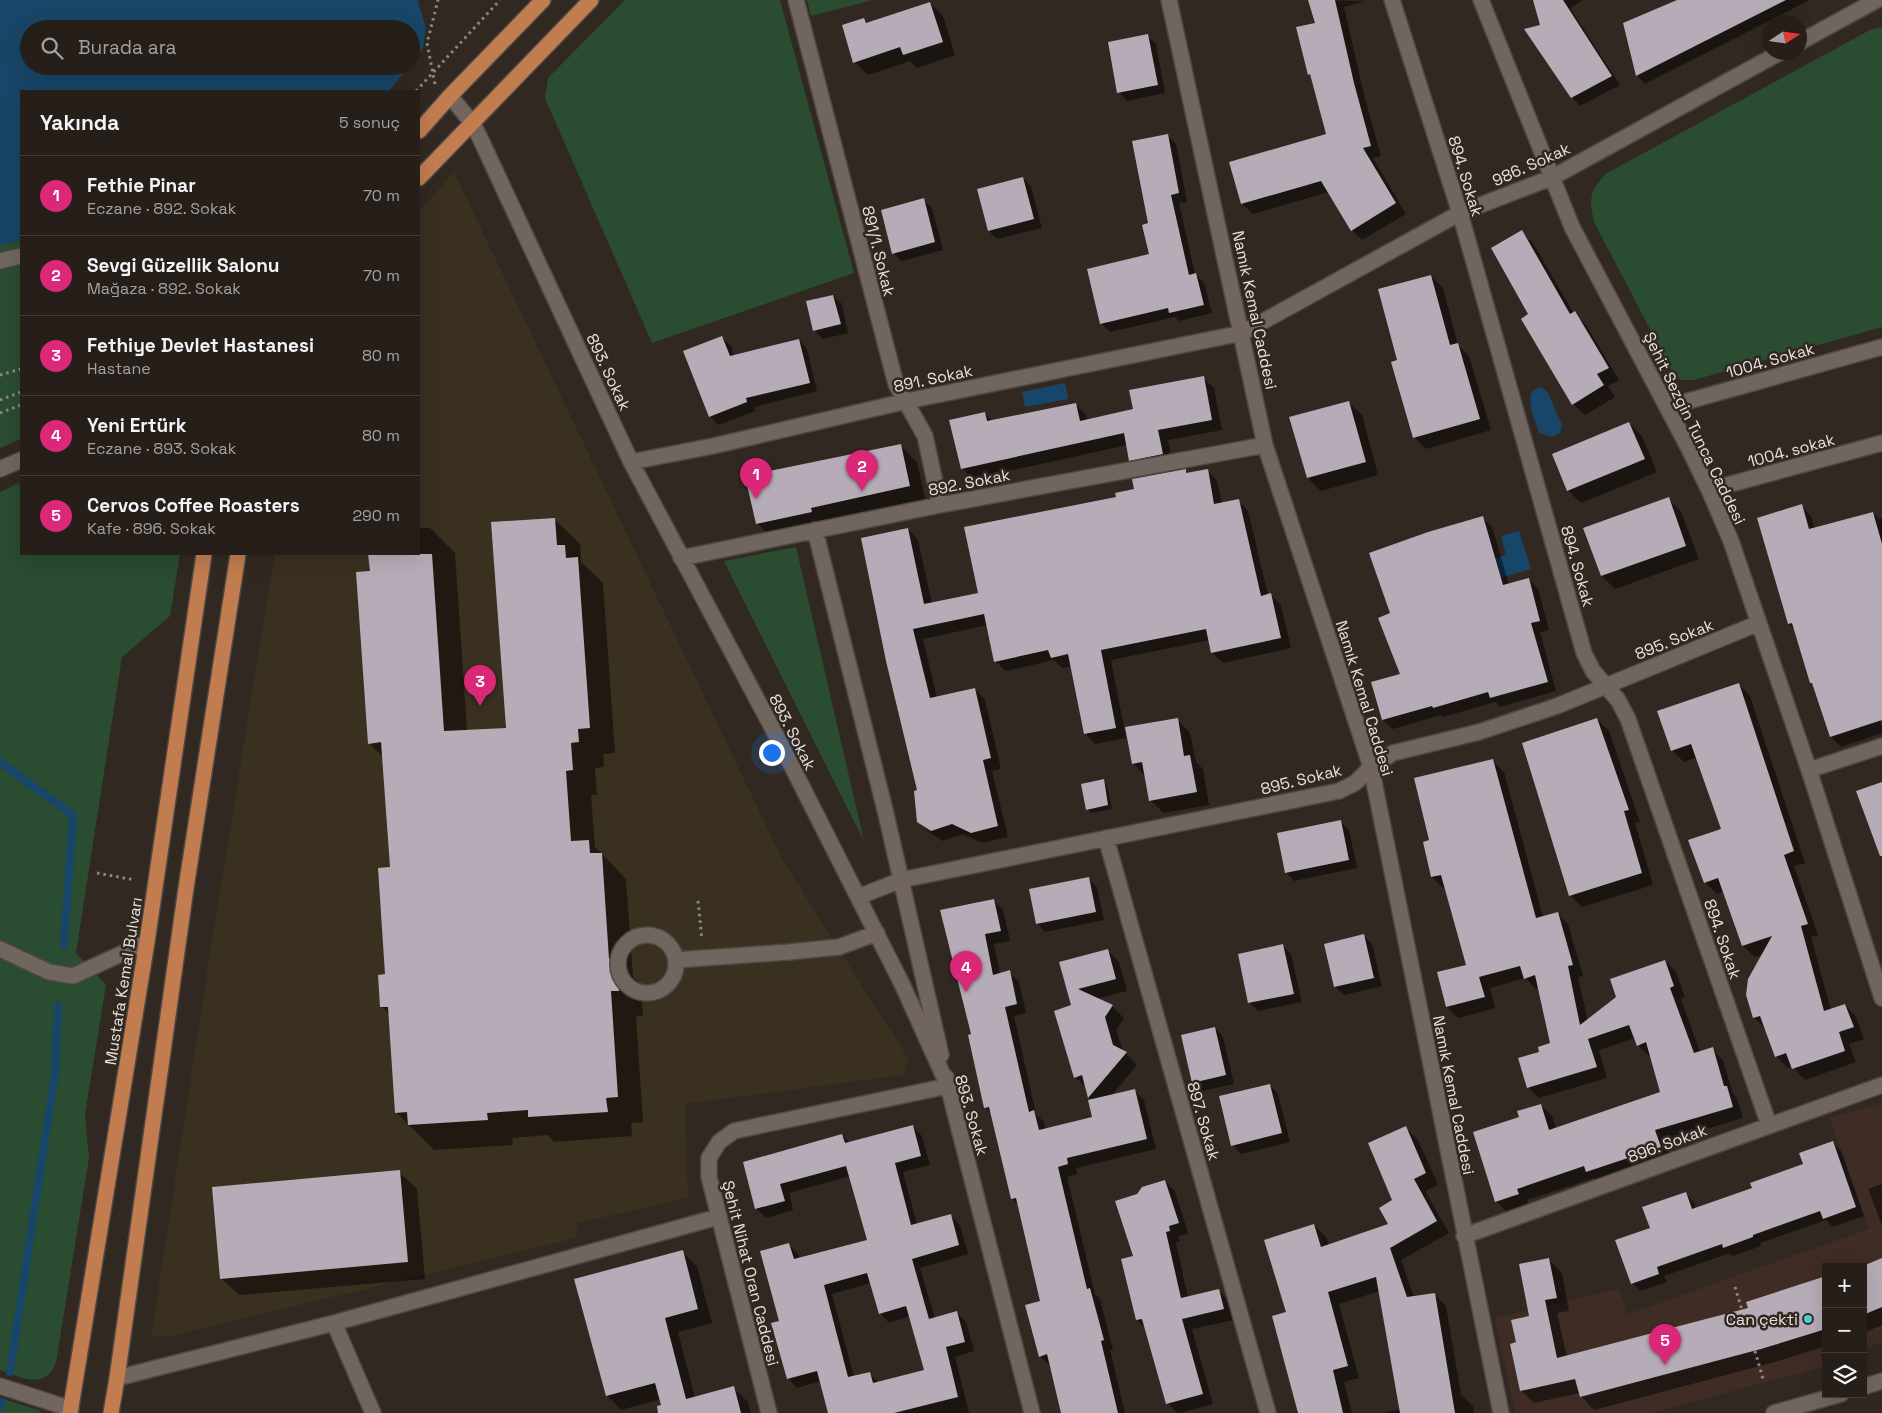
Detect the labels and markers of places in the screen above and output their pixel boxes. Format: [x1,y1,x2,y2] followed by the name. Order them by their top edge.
[846,450,878,491] pin: 2
[740,458,772,499] pin: 1
[464,665,496,706] pin: 3
[950,951,982,992] pin: 4
[1726,1309,1798,1330] place label: Can çekti
[1802,1313,1814,1325] marker: Can çekti
[1649,1324,1681,1365] pin: 5

